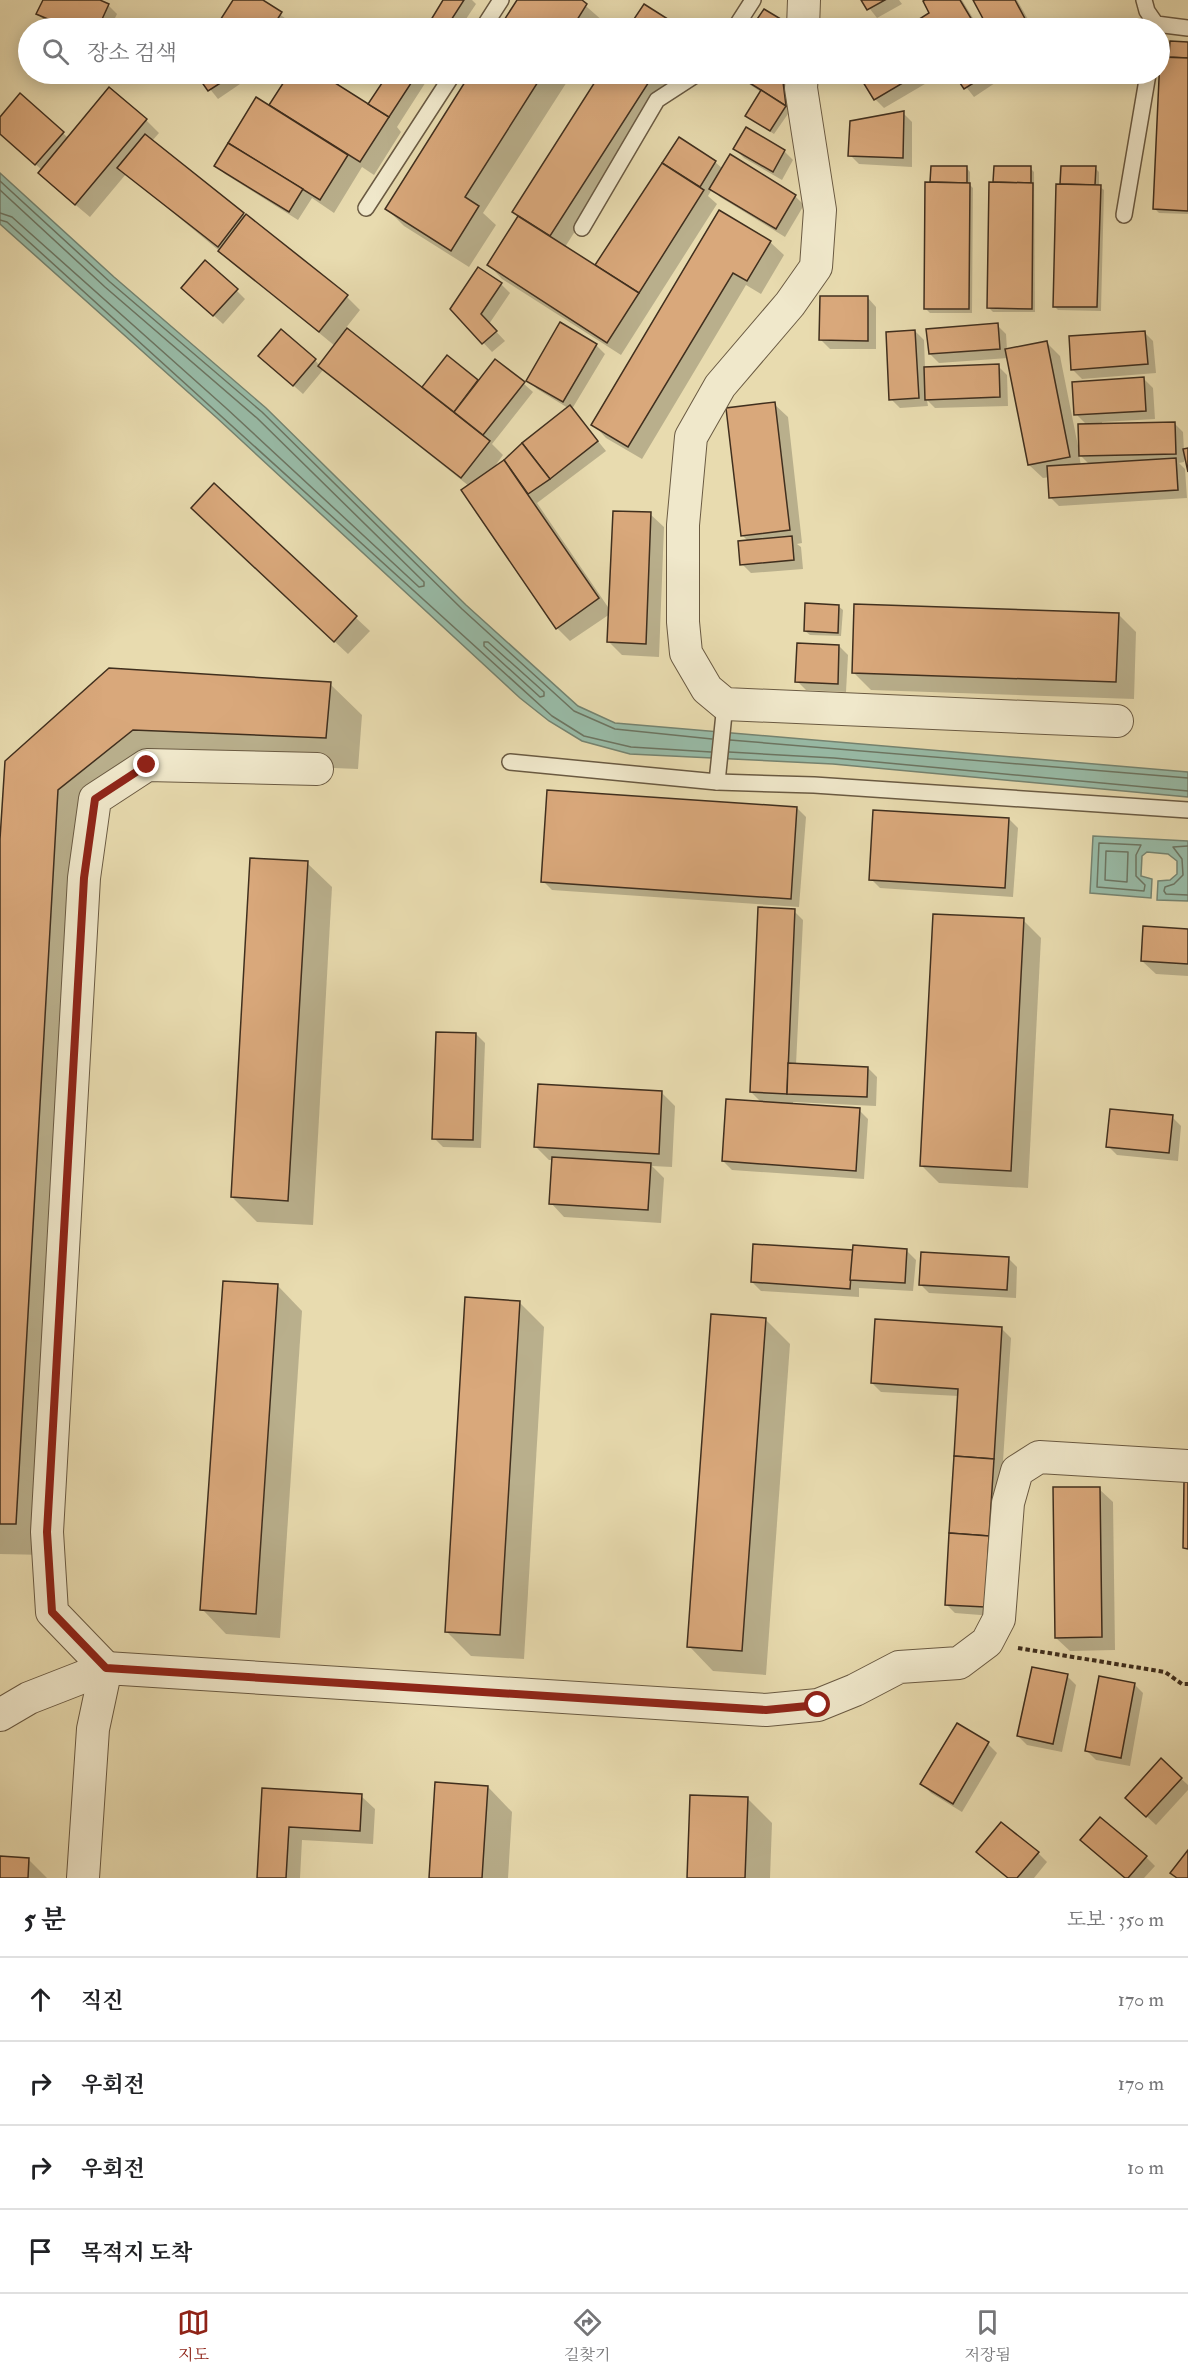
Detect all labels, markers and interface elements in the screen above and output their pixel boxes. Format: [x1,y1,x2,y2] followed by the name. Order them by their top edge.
[18,18,1170,84] search box
[39,35,72,68] icon: search
[87,39,177,67] text: 장소 검색
[133,751,159,777] route end
[804,1691,830,1717] route start
[24,1904,66,1936] text: 5 분
[1067,1907,1164,1932] text: 도보 · 350 m
[24,1983,57,2016] icon: ahead
[81,1987,124,2015] text: 직진
[1118,1987,1164,2012] text: 170 m
[24,2067,57,2100] icon: right
[81,2071,145,2099] text: 우회전
[1118,2071,1164,2096] text: 170 m
[24,2151,57,2184] icon: right
[81,2155,145,2183] text: 우회전
[1127,2155,1164,2180] text: 10 m
[24,2235,57,2268] icon: arrive
[81,2239,192,2267] text: 목적지 도착
[177,2306,210,2365] tab: 지도
[564,2306,610,2365] tab: 길찾기
[965,2306,1011,2365] tab: 저장됨

